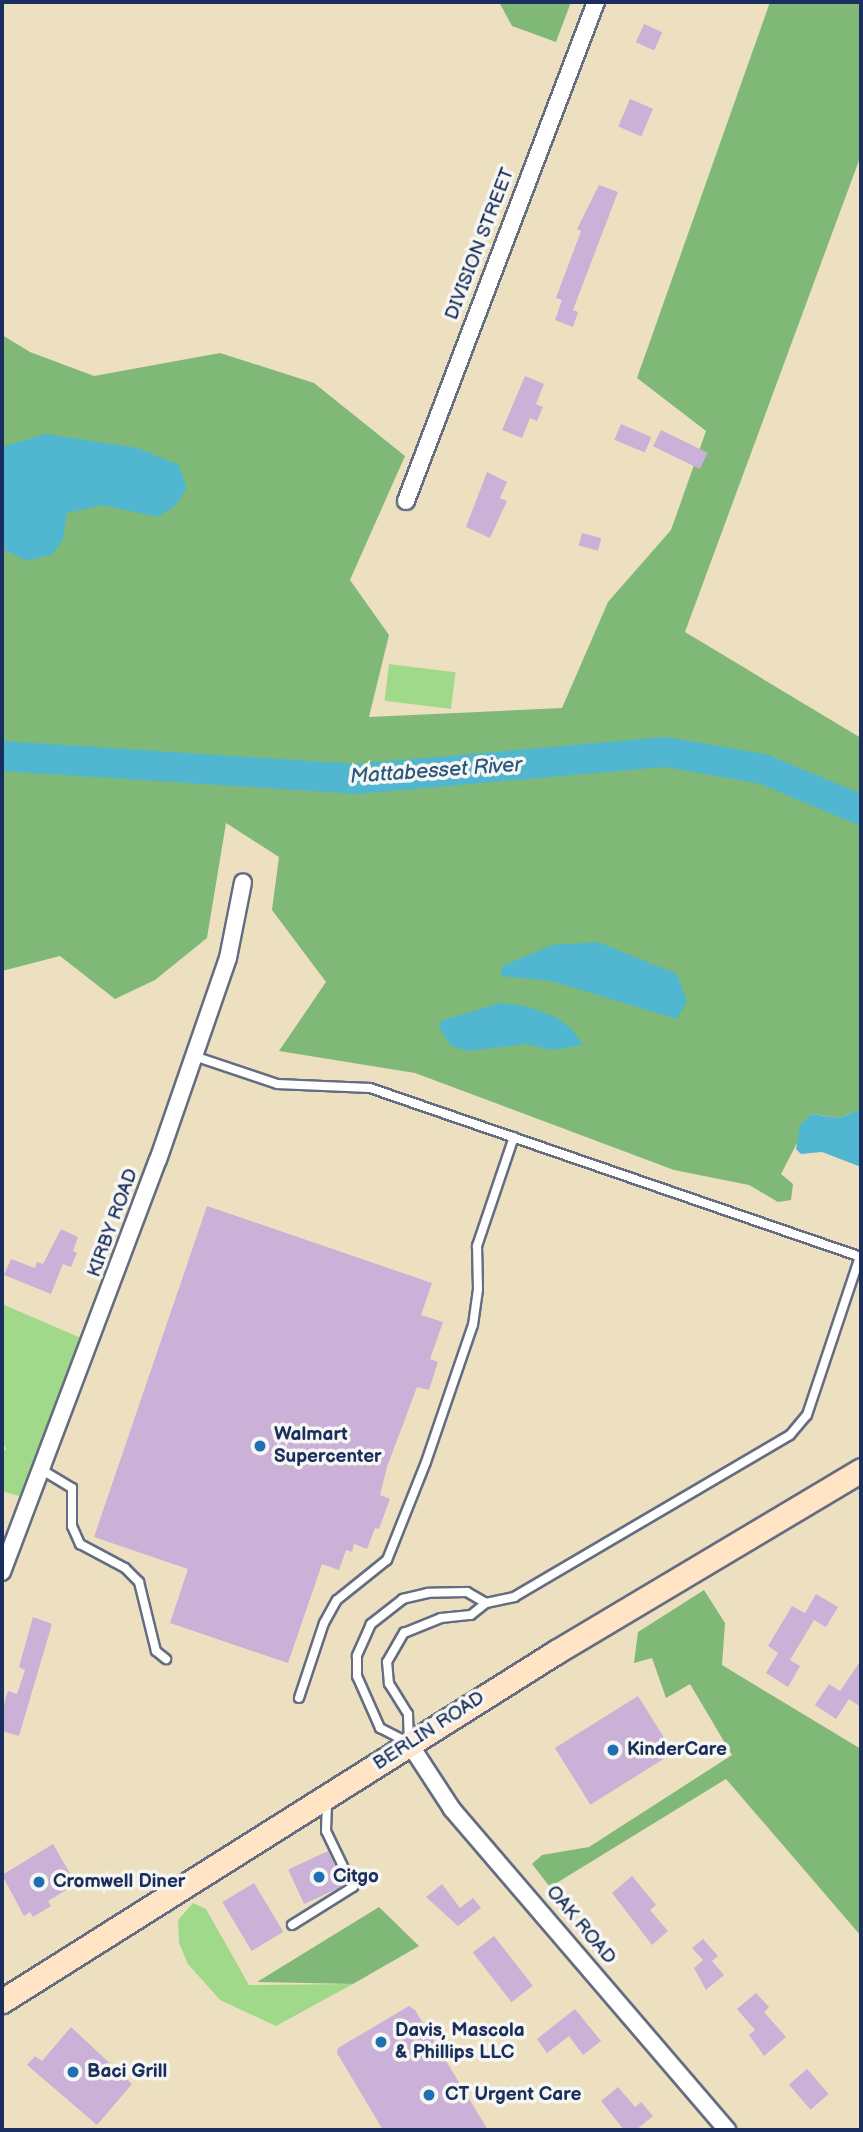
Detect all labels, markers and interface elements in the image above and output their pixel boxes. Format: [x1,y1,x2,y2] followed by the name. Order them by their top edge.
[440,165,520,323] street label: DIVISION STREET
[349,752,523,790] water label: Mattabesset River
[83,1166,143,1280] street label: KIRBY ROAD
[274,1424,382,1468] place label: Walmart Supercenter
[252,1438,268,1454] marker: Walmart Supercenter
[369,1687,489,1775] street label: BERLIN ROAD
[627,1739,727,1761] place label: KinderCare
[605,1742,621,1758] marker: KinderCare
[333,1866,379,1888] place label: Citgo
[311,1869,327,1885] marker: Citgo
[53,1871,185,1893] place label: Cromwell Diner
[31,1874,47,1890] marker: Cromwell Diner
[541,1881,621,1969] street label: OAK ROAD
[395,2020,525,2064] place label: Davis, Mascola & Phillips LLC
[373,2034,389,2050] marker: Davis, Mascola & Phillips LLC
[87,2061,167,2083] place label: Baci Grill
[65,2064,81,2080] marker: Baci Grill
[445,2084,581,2106] place label: CT Urgent Care
[419,2085,439,2105] marker: CT Urgent Care

